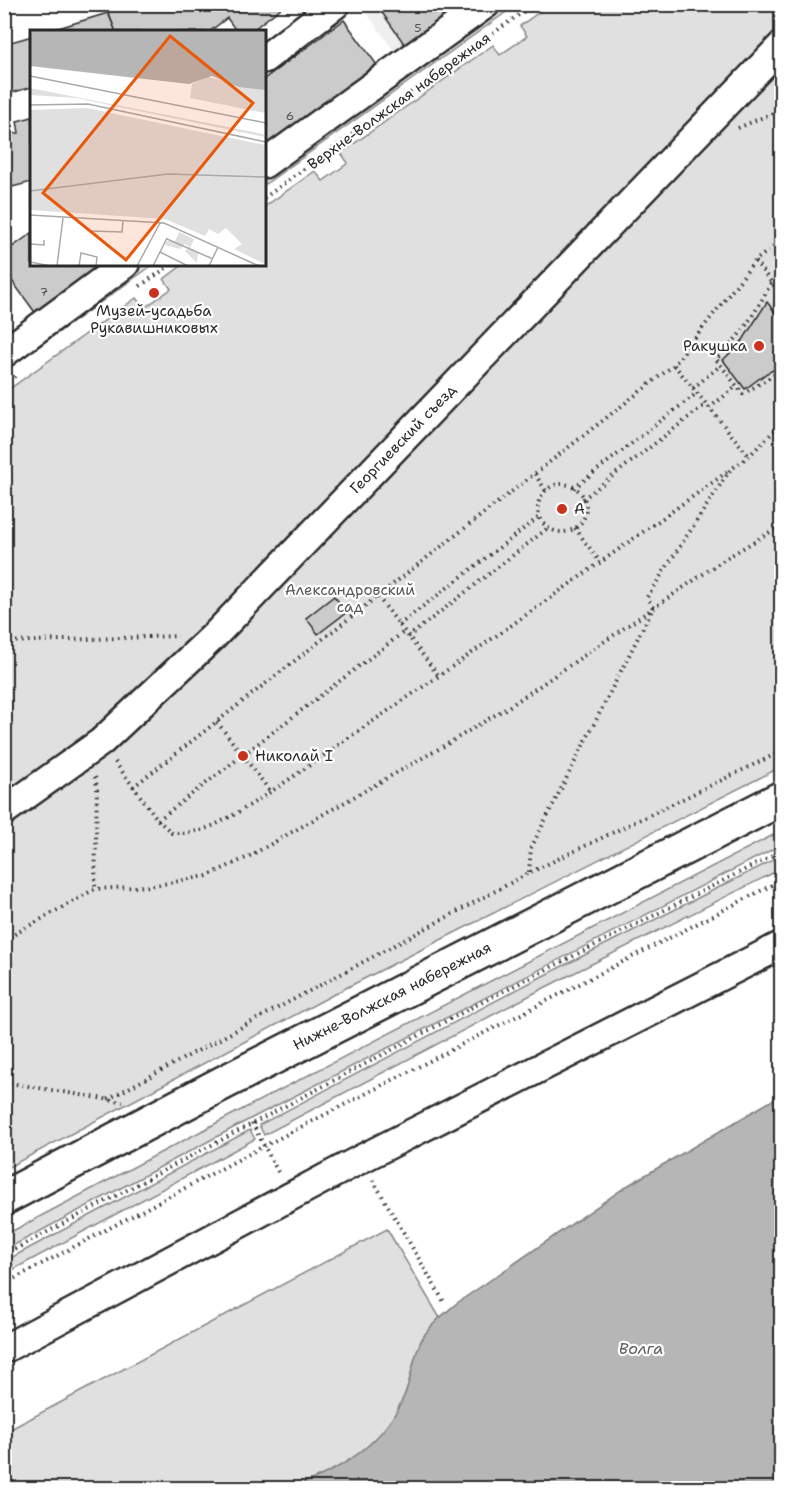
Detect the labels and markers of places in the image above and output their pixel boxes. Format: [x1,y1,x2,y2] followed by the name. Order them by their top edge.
[147,286,161,300] marker: Музей-усадьба Рукавишниковых
[90,301,218,338] place label: Музей-усадьба Рукавишниковых
[683,336,748,356] place label: Ракушка
[752,339,766,353] marker: Ракушка
[574,499,585,519] place label: А
[555,502,569,516] marker: А
[255,746,333,766] place label: Николай I
[236,749,250,763] marker: Николай I

